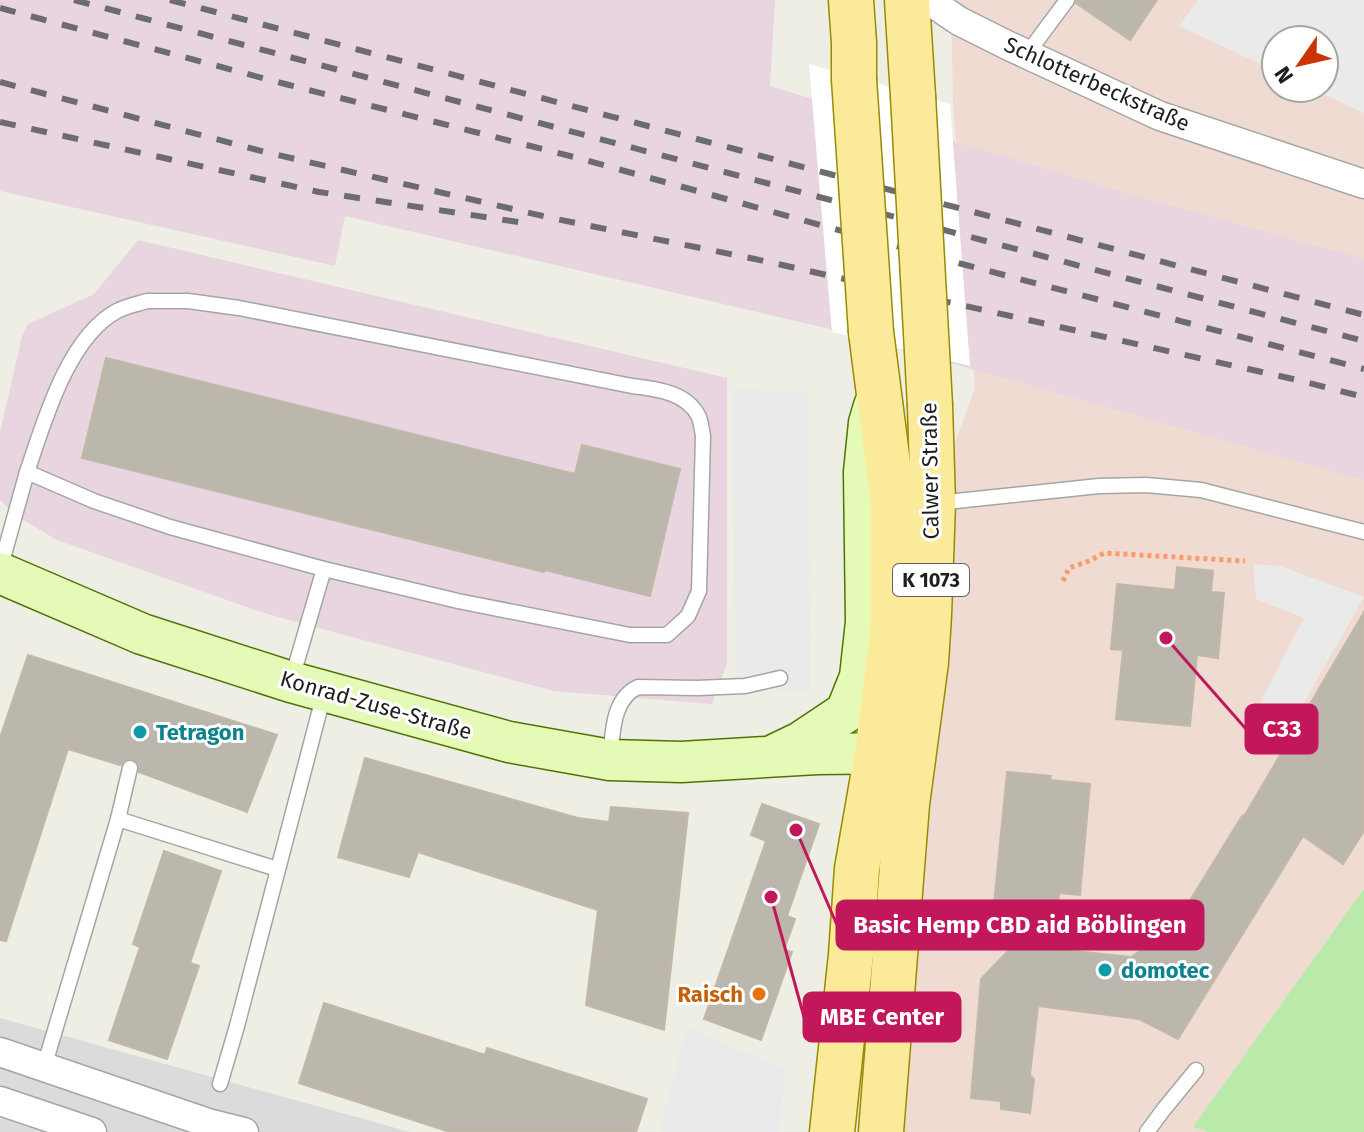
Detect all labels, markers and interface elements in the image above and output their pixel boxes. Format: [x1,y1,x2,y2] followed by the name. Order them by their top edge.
[1260,24,1340,104] north arrow
[1000,31,1194,137] street label: Schlotterbeckstraße
[1269,61,1299,89] text: N
[915,402,945,540] street label: Calwer Straße
[893,564,969,596] road number: K 1073
[277,665,475,745] street label: Konrad-Zuse-Straße
[1246,705,1317,753] callout: C33
[1263,715,1301,743] text: C33
[156,719,244,746] place label: Tetragon
[131,723,149,741] marker: Tetragon
[837,901,1203,949] callout: Basic Hemp CBD aid Böblingen
[853,911,1187,939] text: Basic Hemp CBD aid Böblingen
[1121,957,1210,984] place label: domotec
[1096,961,1114,979] marker: domotec
[678,981,743,1008] place label: Raisch
[750,985,768,1003] marker: Raisch
[804,993,960,1041] callout: MBE Center
[820,1003,944,1031] text: MBE Center

